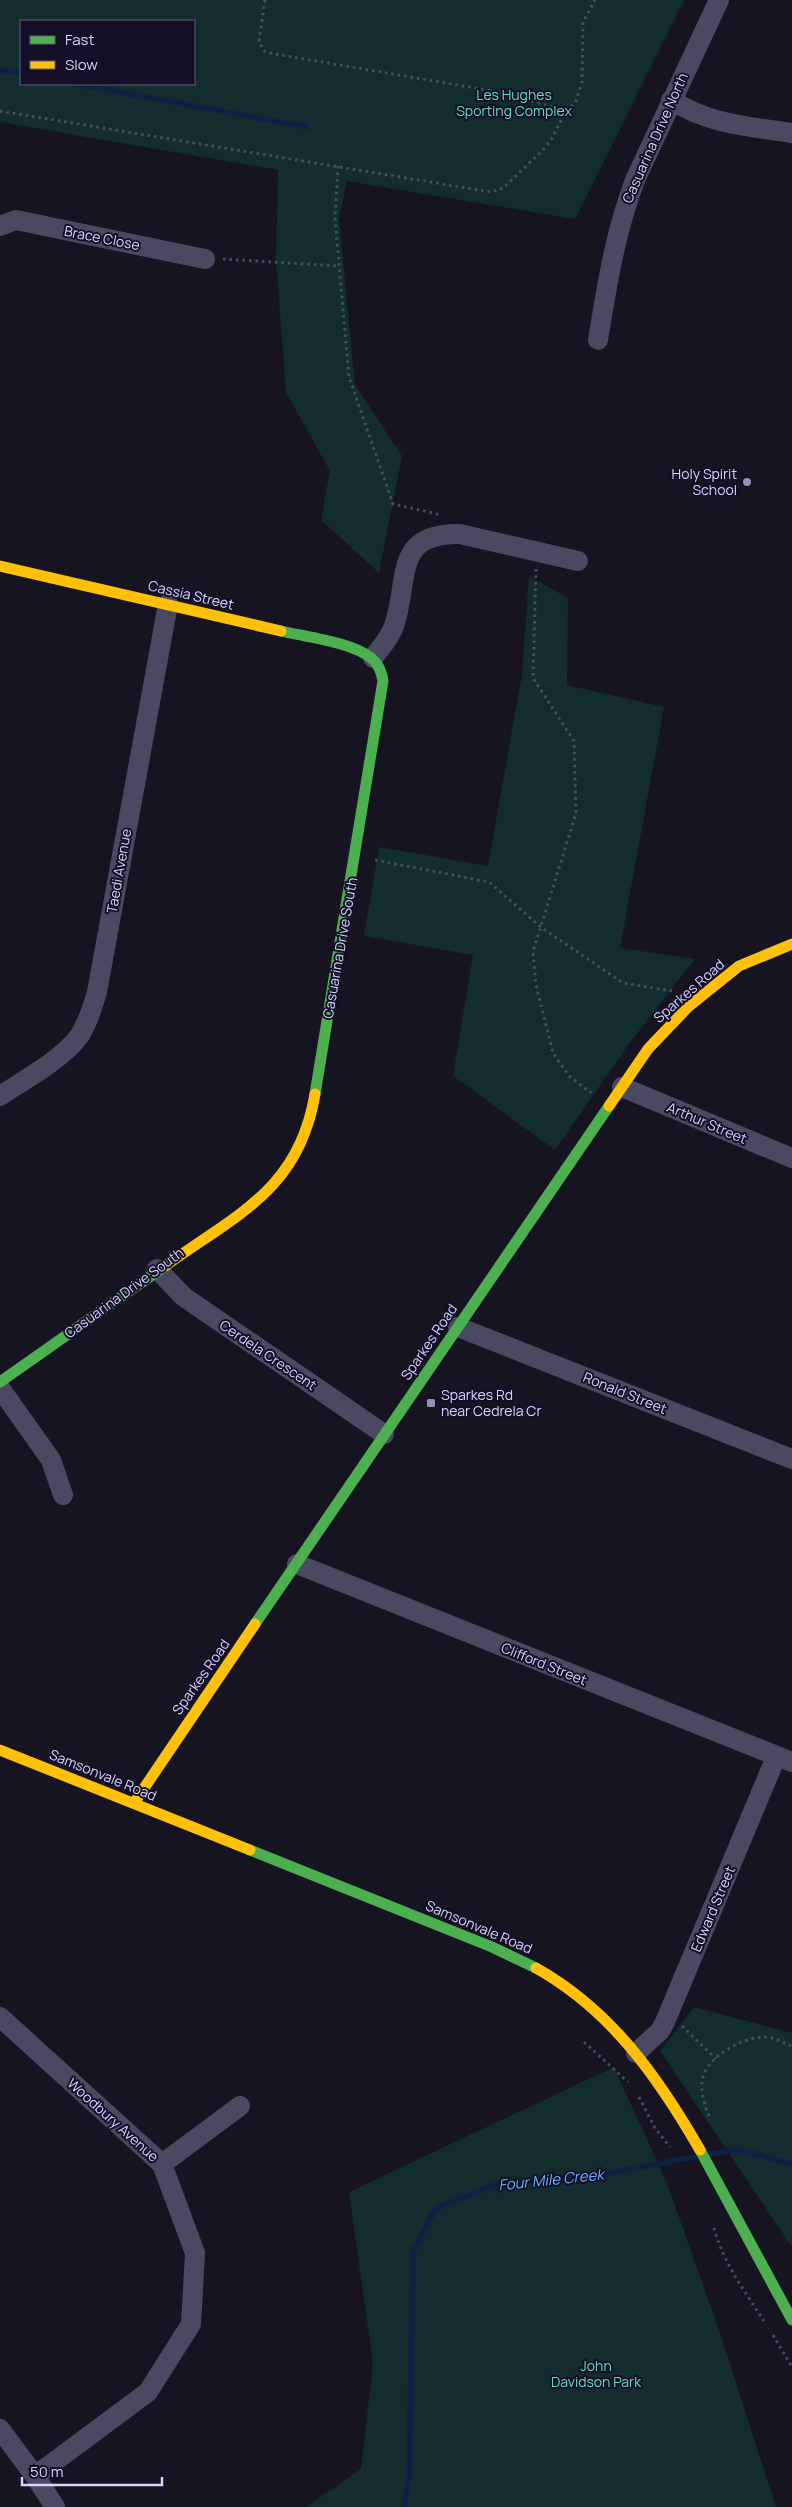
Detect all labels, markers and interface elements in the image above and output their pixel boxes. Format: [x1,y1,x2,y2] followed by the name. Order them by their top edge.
[20,20,195,85] legend
[65,29,94,50] text: Fast
[65,54,98,75] text: Slow
[617,70,692,206] street label: Casuarina Drive North
[456,85,572,120] park label: Les Hughes Sporting Complex
[63,221,142,254] street label: Brace Close
[672,464,737,499] place label: Holy Spirit School
[741,476,753,488] marker: Holy Spirit School
[146,575,236,614] street label: Cassia Street
[102,827,135,915] street label: Taedi Avenue
[318,876,361,1020] street label: Casuarina Drive South
[649,955,728,1027] street label: Sparkes Road
[664,1097,750,1148] street label: Arthur Street
[60,1243,187,1342] street label: Casuarina Drive South
[396,1300,461,1384] street label: Sparkes Road
[216,1315,321,1394] street label: Cerdela Crescent
[581,1367,670,1418] street label: Ronald Street
[441,1385,541,1420] place label: Sparkes Rd near Cedrela Cr
[425,1397,437,1409] marker: Sparkes Rd near Cedrela Cr
[168,1635,234,1718] street label: Sparkes Road
[498,1638,590,1690] street label: Clifford Street
[47,1744,160,1805] street label: Samsonvale Road
[686,1863,739,1955] street label: Edward Street
[423,1895,535,1958] street label: Samsonvale Road
[64,2073,163,2166] street label: Woodbury Avenue
[497,2163,607,2195] water label: Four Mile Creek
[551,2356,642,2391] park label: John Davidson Park
[22,2454,162,2486] scale bar
[30,2461,64,2482] text: 50 m

